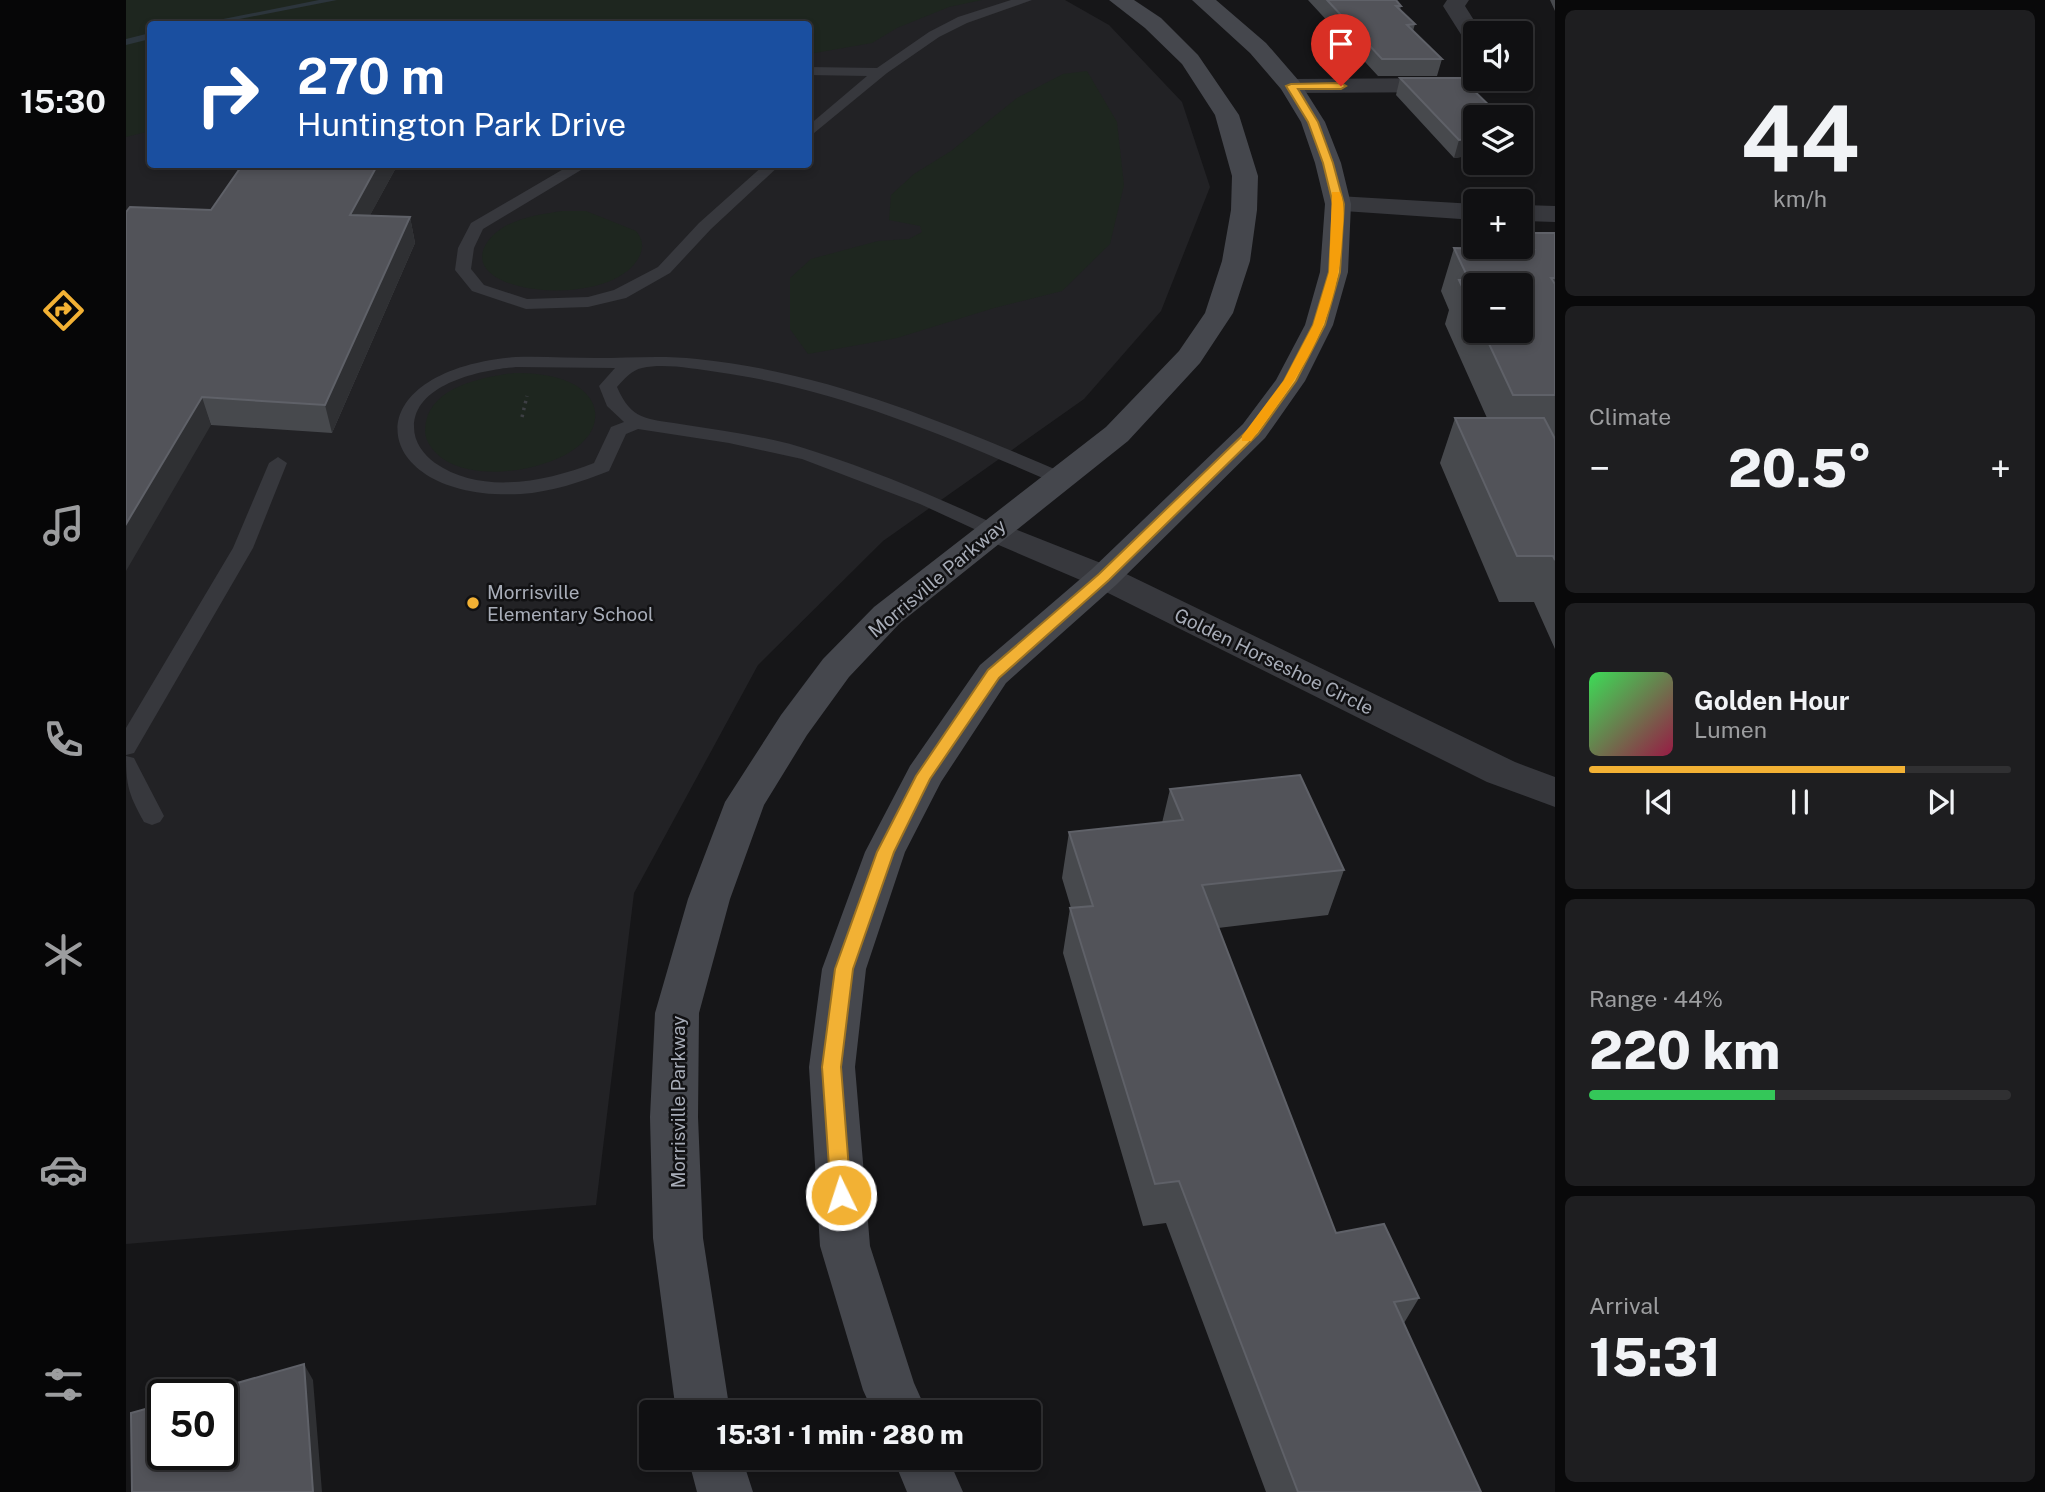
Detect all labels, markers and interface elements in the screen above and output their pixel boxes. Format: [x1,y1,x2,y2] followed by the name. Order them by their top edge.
[1311,14,1371,86] pin
[1463,21,1533,343] map controls
[1463,21,1533,91] button: sound
[1322,25,1360,63] icon: arrive
[297,47,445,105] text: 270 m
[182,49,273,140] icon: right
[20,83,106,120] text: 15:30
[1740,86,1860,192] text: 44
[1463,105,1533,175] button: layers
[297,106,626,143] text: Huntington Park Drive
[1773,185,1827,212] text: km/h
[1463,189,1533,259] button: +
[1463,273,1533,343] button: −
[39,286,88,335] icon: directions
[1589,403,1671,430] text: Climate
[1728,438,1872,499] text: 20.5°
[1589,446,1610,491] text: −
[1990,446,2011,491] text: +
[39,501,88,550] icon: music
[864,514,1010,642] street label: Morrisville Parkway
[487,581,654,625] place label: Morrisville Elementary School
[465,595,481,611] marker: Morrisville Elementary School
[1171,603,1377,719] street label: Golden Horseshoe Circle
[1694,685,1849,716] text: Golden Hour
[39,715,88,764] icon: phone
[1694,716,1767,743] text: Lumen
[1640,783,1678,821] icon: previous
[1781,783,1819,821] icon: pause
[1922,783,1960,821] icon: next
[39,930,88,979] icon: climate
[1589,985,1723,1012] text: Range · 44%
[667,1016,689,1188] street label: Morrisville Parkway
[1589,1020,1780,1081] text: 220 km
[39,1145,88,1194] icon: car
[804,1158,878,1232] position arrow
[1589,1292,1660,1319] text: Arrival
[1589,1327,1721,1388] text: 15:31
[39,1360,88,1409] icon: filters
[147,1379,238,1470] speed limit sign: 50
[716,1419,964,1450] text: 15:31 · 1 min · 280 m

